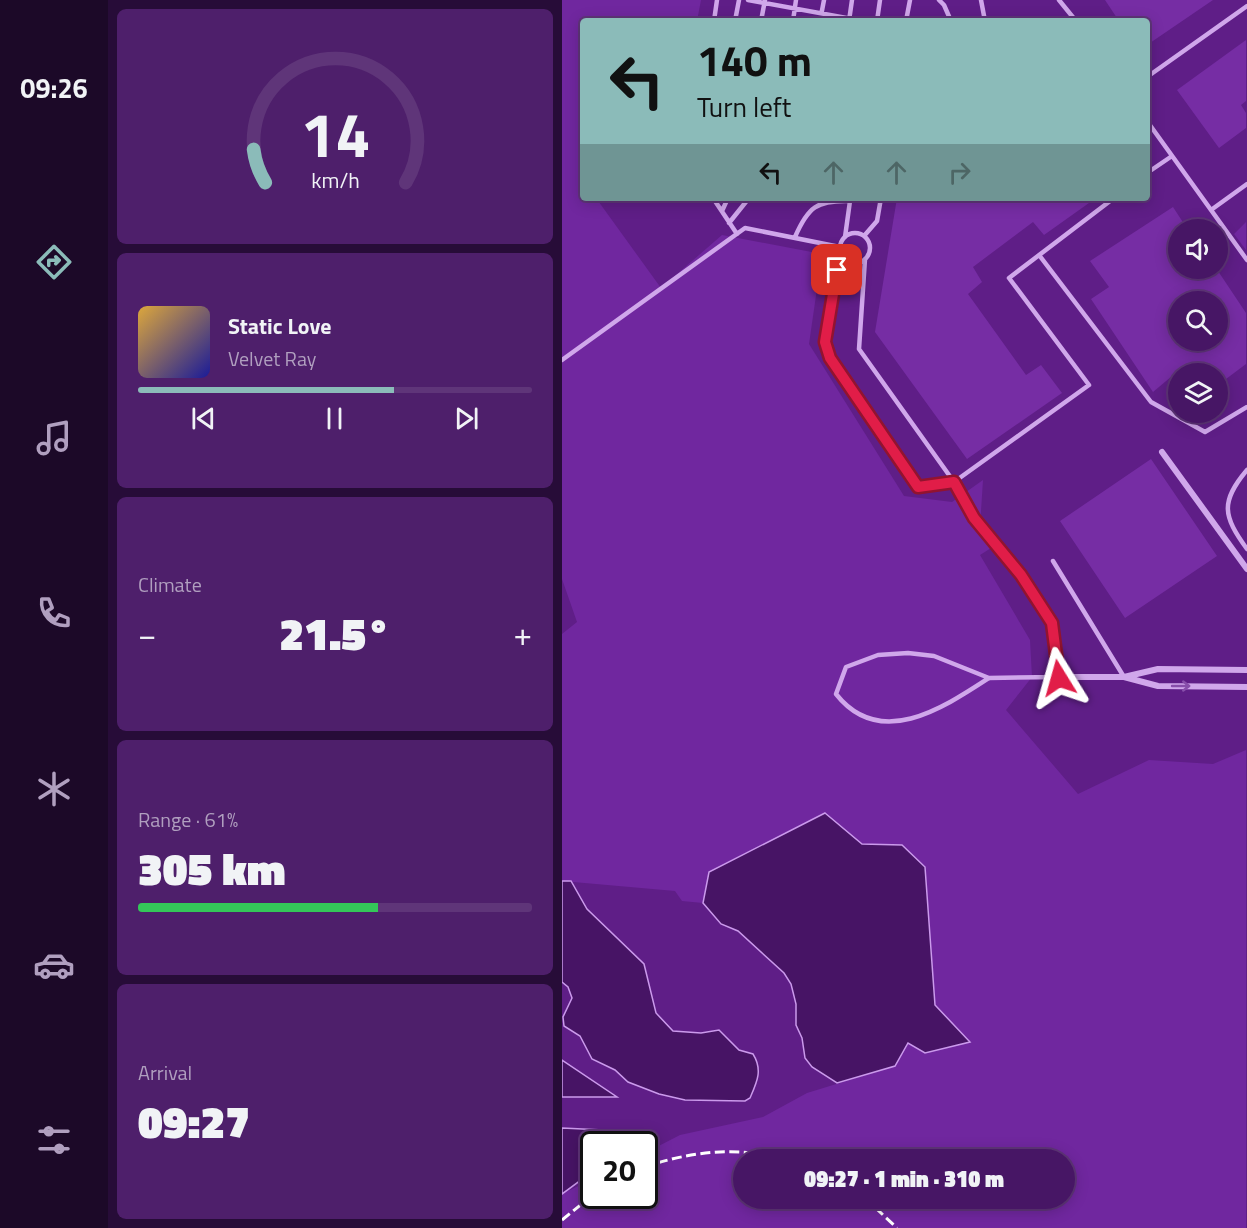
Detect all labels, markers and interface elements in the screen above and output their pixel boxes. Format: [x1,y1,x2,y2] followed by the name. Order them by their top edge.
[697,28,812,92] text: 140 m
[598,42,676,120] icon: left
[20,67,88,108] text: 09:26
[697,86,791,127] text: Turn left
[300,87,370,182] text: 14
[754,156,787,189] icon: left
[817,156,850,189] icon: ahead
[880,156,913,189] icon: ahead
[943,156,976,189] icon: right
[311,165,359,197] text: km/h
[1168,219,1228,423] map controls
[1168,219,1228,279] button: sound
[33,241,75,283] icon: directions
[811,244,862,295] pin
[820,253,853,286] icon: arrive
[1168,291,1228,351] button: search
[228,309,331,343] text: Static Love
[228,343,317,374] text: Velvet Ray
[1168,363,1228,423] button: layers
[187,402,220,435] icon: previous
[318,402,351,435] icon: pause
[450,402,483,435] icon: next
[33,417,75,459] icon: music
[138,569,202,600] text: Climate
[33,592,75,634] icon: phone
[279,599,391,667] text: 21.5°
[138,609,156,659] text: −
[514,609,532,659] text: +
[1027,646,1091,710] position arrow
[1171,680,1191,692] one-way arrow
[33,768,75,810] icon: climate
[138,804,238,835] text: Range · 61%
[138,834,286,902] text: 305 km
[33,944,75,986] icon: car
[138,1057,192,1088] text: Arrival
[138,1087,250,1155] text: 09:27
[33,1119,75,1161] icon: filters
[580,1131,658,1209] speed limit sign: 20
[804,1162,1004,1196] text: 09:27 · 1 min · 310 m

